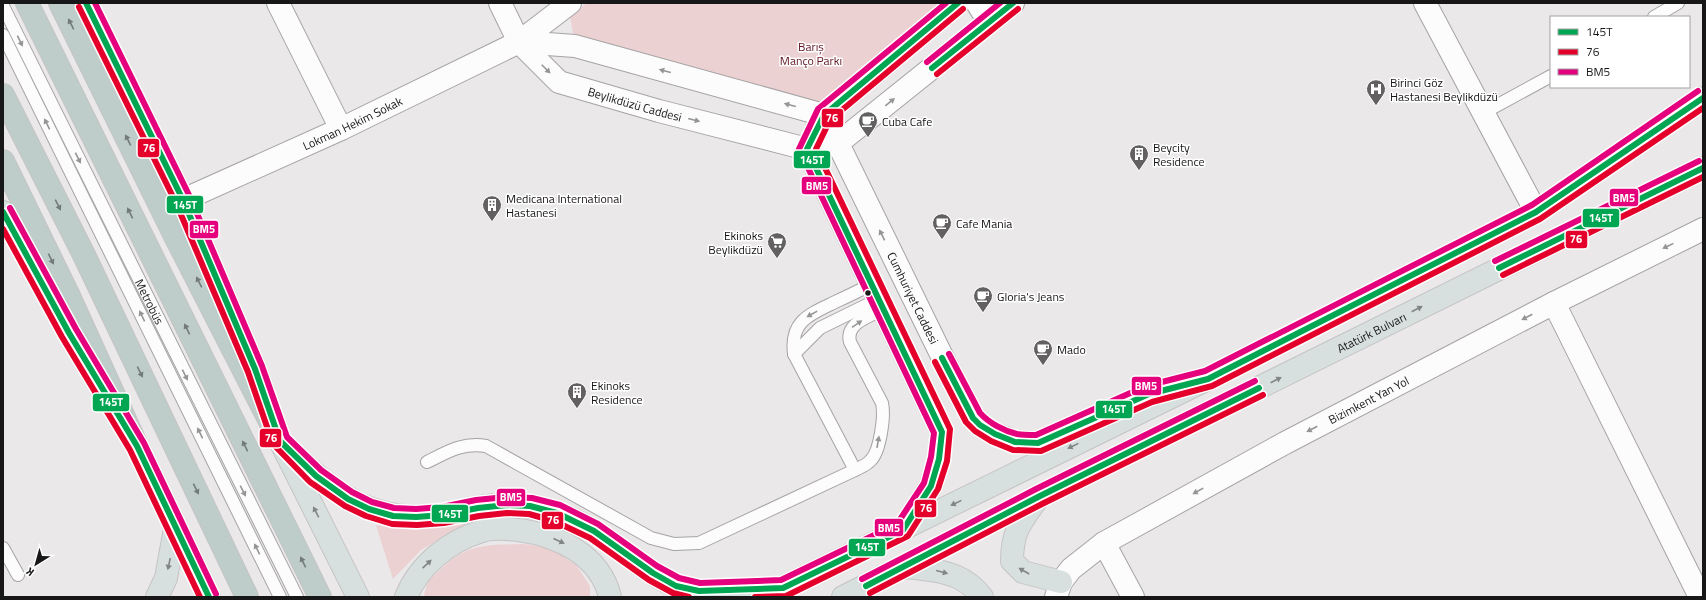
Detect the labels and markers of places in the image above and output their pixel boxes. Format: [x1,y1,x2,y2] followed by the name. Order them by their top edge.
[1390,73,1498,106] place label: Birinci Göz Hastanesi Beylikdüzü
[1365,78,1387,106] hospital icon: Birinci Göz Hastanesi Beylikdüzü
[857,110,879,138] cafe icon: Cuba Cafe
[882,112,932,131] place label: Cuba Cafe
[1153,138,1205,171] place label: Beycity Residence
[1128,143,1150,171] building icon: Beycity Residence
[506,189,622,222] place label: Medicana International Hastanesi
[481,194,503,222] building icon: Medicana International Hastanesi
[931,212,953,240] cafe icon: Cafe Mania
[956,214,1012,233] place label: Cafe Mania
[708,226,763,259] place label: Ekinoks Beylikdüzü
[766,231,788,259] supermarket icon: Ekinoks Beylikdüzü
[972,285,994,313] cafe icon: Gloria's Jeans
[997,287,1065,306] place label: Gloria's Jeans
[863,288,873,298] unlabelled marker
[1032,338,1054,366] cafe icon: Mado
[1057,340,1086,359] place label: Mado
[591,376,643,409] place label: Ekinoks Residence
[566,381,588,409] building icon: Ekinoks Residence

